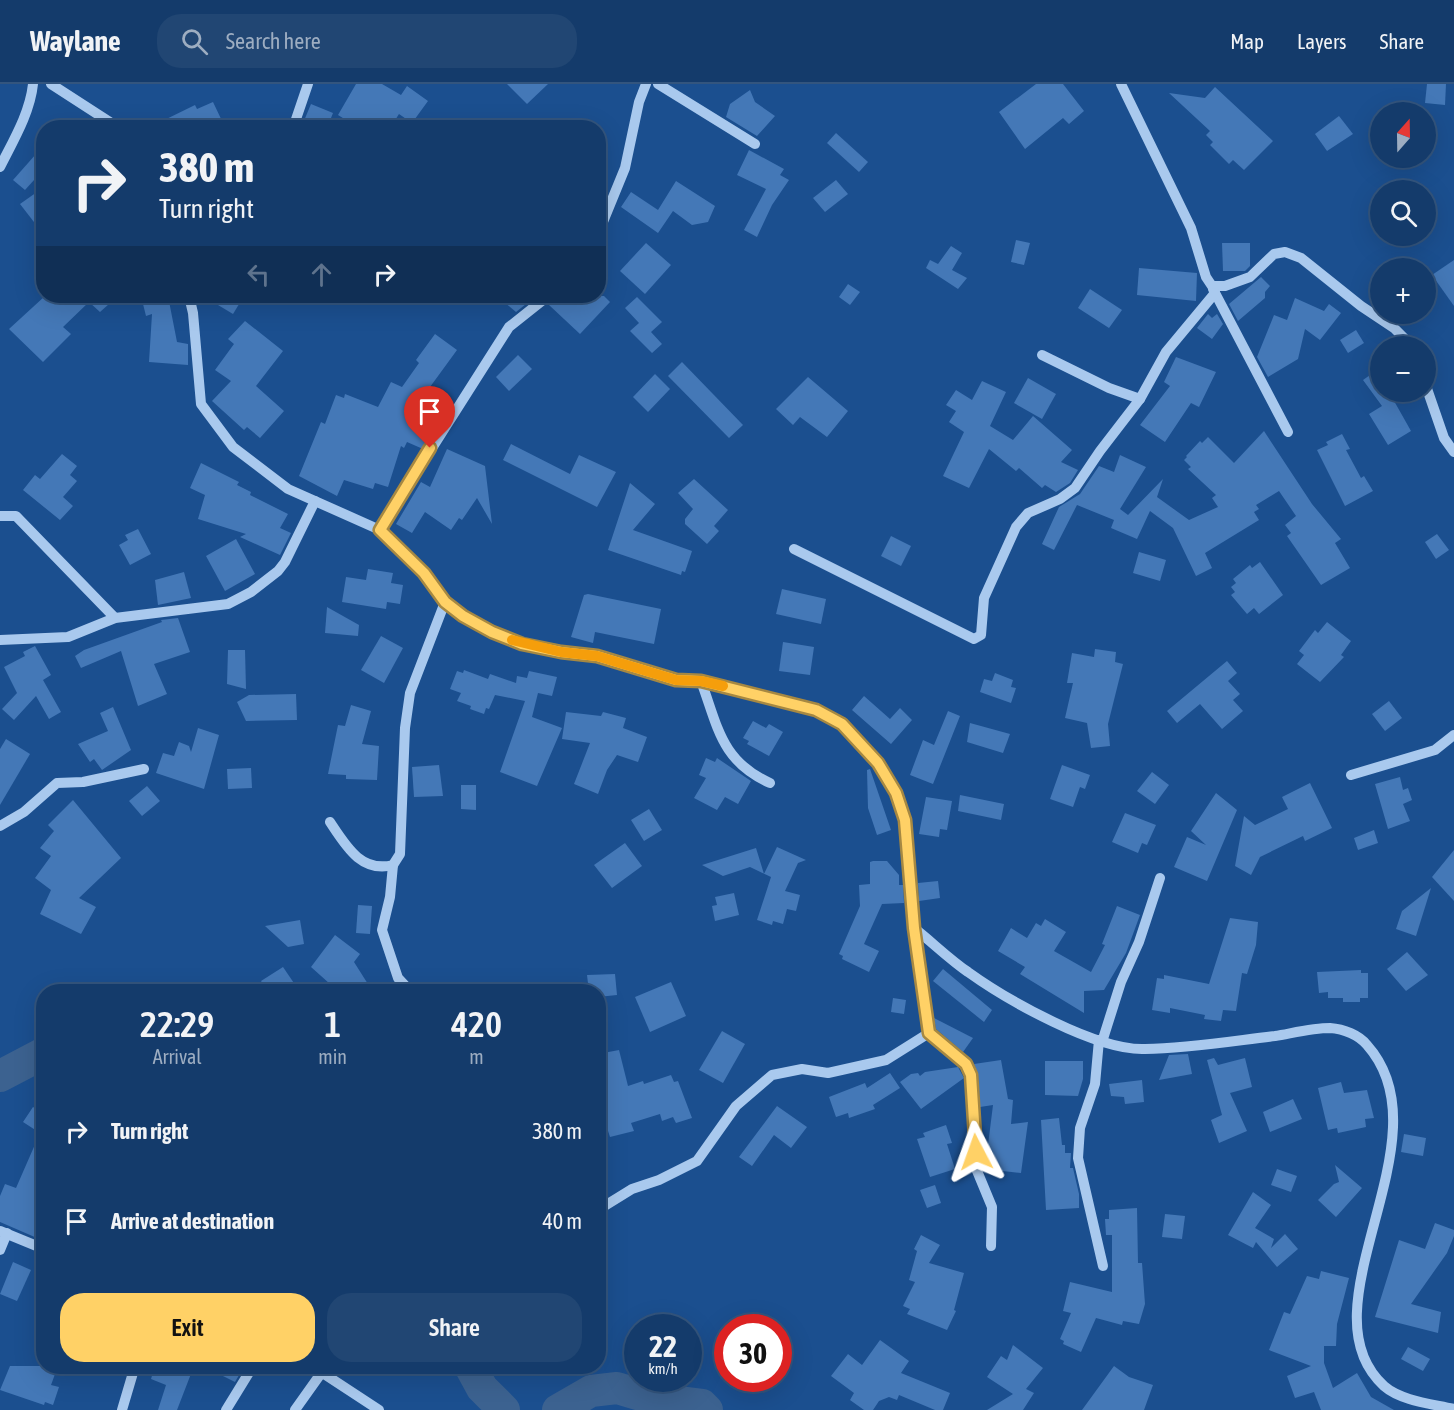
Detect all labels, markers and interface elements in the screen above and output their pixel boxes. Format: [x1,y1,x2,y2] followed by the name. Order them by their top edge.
[157,14,577,68] search box
[30,25,121,57] text: Waylane
[178,25,211,58] icon: search
[226,28,321,54] text: Search here
[1230,29,1264,53] text: Map
[1297,29,1347,53] text: Layers
[1380,29,1424,53] text: Share
[1370,102,1436,168] north arrow
[1370,102,1436,402] map controls
[159,143,254,191] text: 380 m
[60,144,138,222] icon: right
[1370,180,1436,246] button: search
[159,193,254,224] text: Turn right
[242,258,275,291] icon: left
[305,258,338,291] icon: ahead
[368,258,401,291] icon: right
[1370,258,1436,324] button: +
[1370,336,1436,402] button: −
[404,386,455,448] pin
[413,395,446,428] icon: arrive
[140,1003,214,1045] text: 22:29
[324,1003,341,1045] text: 1
[451,1003,502,1045] text: 420
[153,1045,202,1068] text: Arrival
[318,1045,347,1068] text: min
[469,1045,484,1068] text: m
[60,1115,93,1148] icon: right
[111,1118,188,1144] text: Turn right
[532,1118,582,1144] text: 380 m
[944,1120,1008,1184] position arrow
[60,1205,93,1238] icon: arrive
[111,1208,274,1234] text: Arrive at destination
[542,1208,582,1234] text: 40 m
[60,1293,315,1362] button: Exit
[327,1293,582,1362] button: Share
[714,1314,792,1392] speed limit sign: 30
[649,1329,677,1363] text: 22
[648,1360,678,1377] text: km/h

